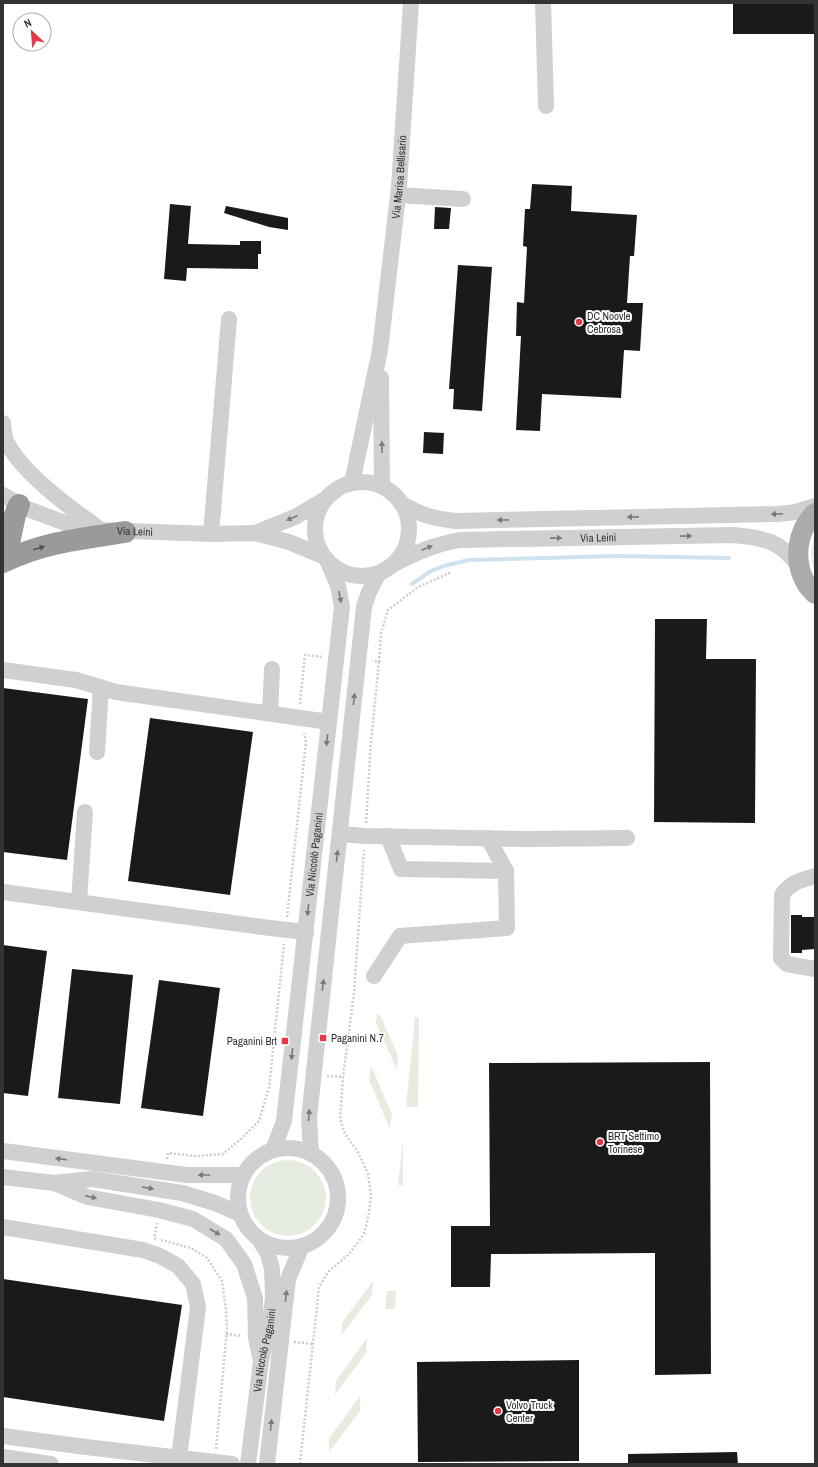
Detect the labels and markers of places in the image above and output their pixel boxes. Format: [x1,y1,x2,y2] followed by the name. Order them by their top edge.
[587,309,631,336] place label: DC Noovle Cebrosa
[574,317,584,327] marker: DC Noovle Cebrosa
[331,1031,384,1045] place label: Paganini N.7
[318,1033,328,1043] marker: Paganini N.7
[227,1034,277,1048] place label: Paganini Brt
[280,1036,290,1046] marker: Paganini Brt
[608,1129,659,1156] place label: BRT Settimo Torinese
[595,1137,605,1147] marker: BRT Settimo Torinese
[506,1398,553,1425] place label: Volvo Truck Center
[493,1406,503,1416] marker: Volvo Truck Center

